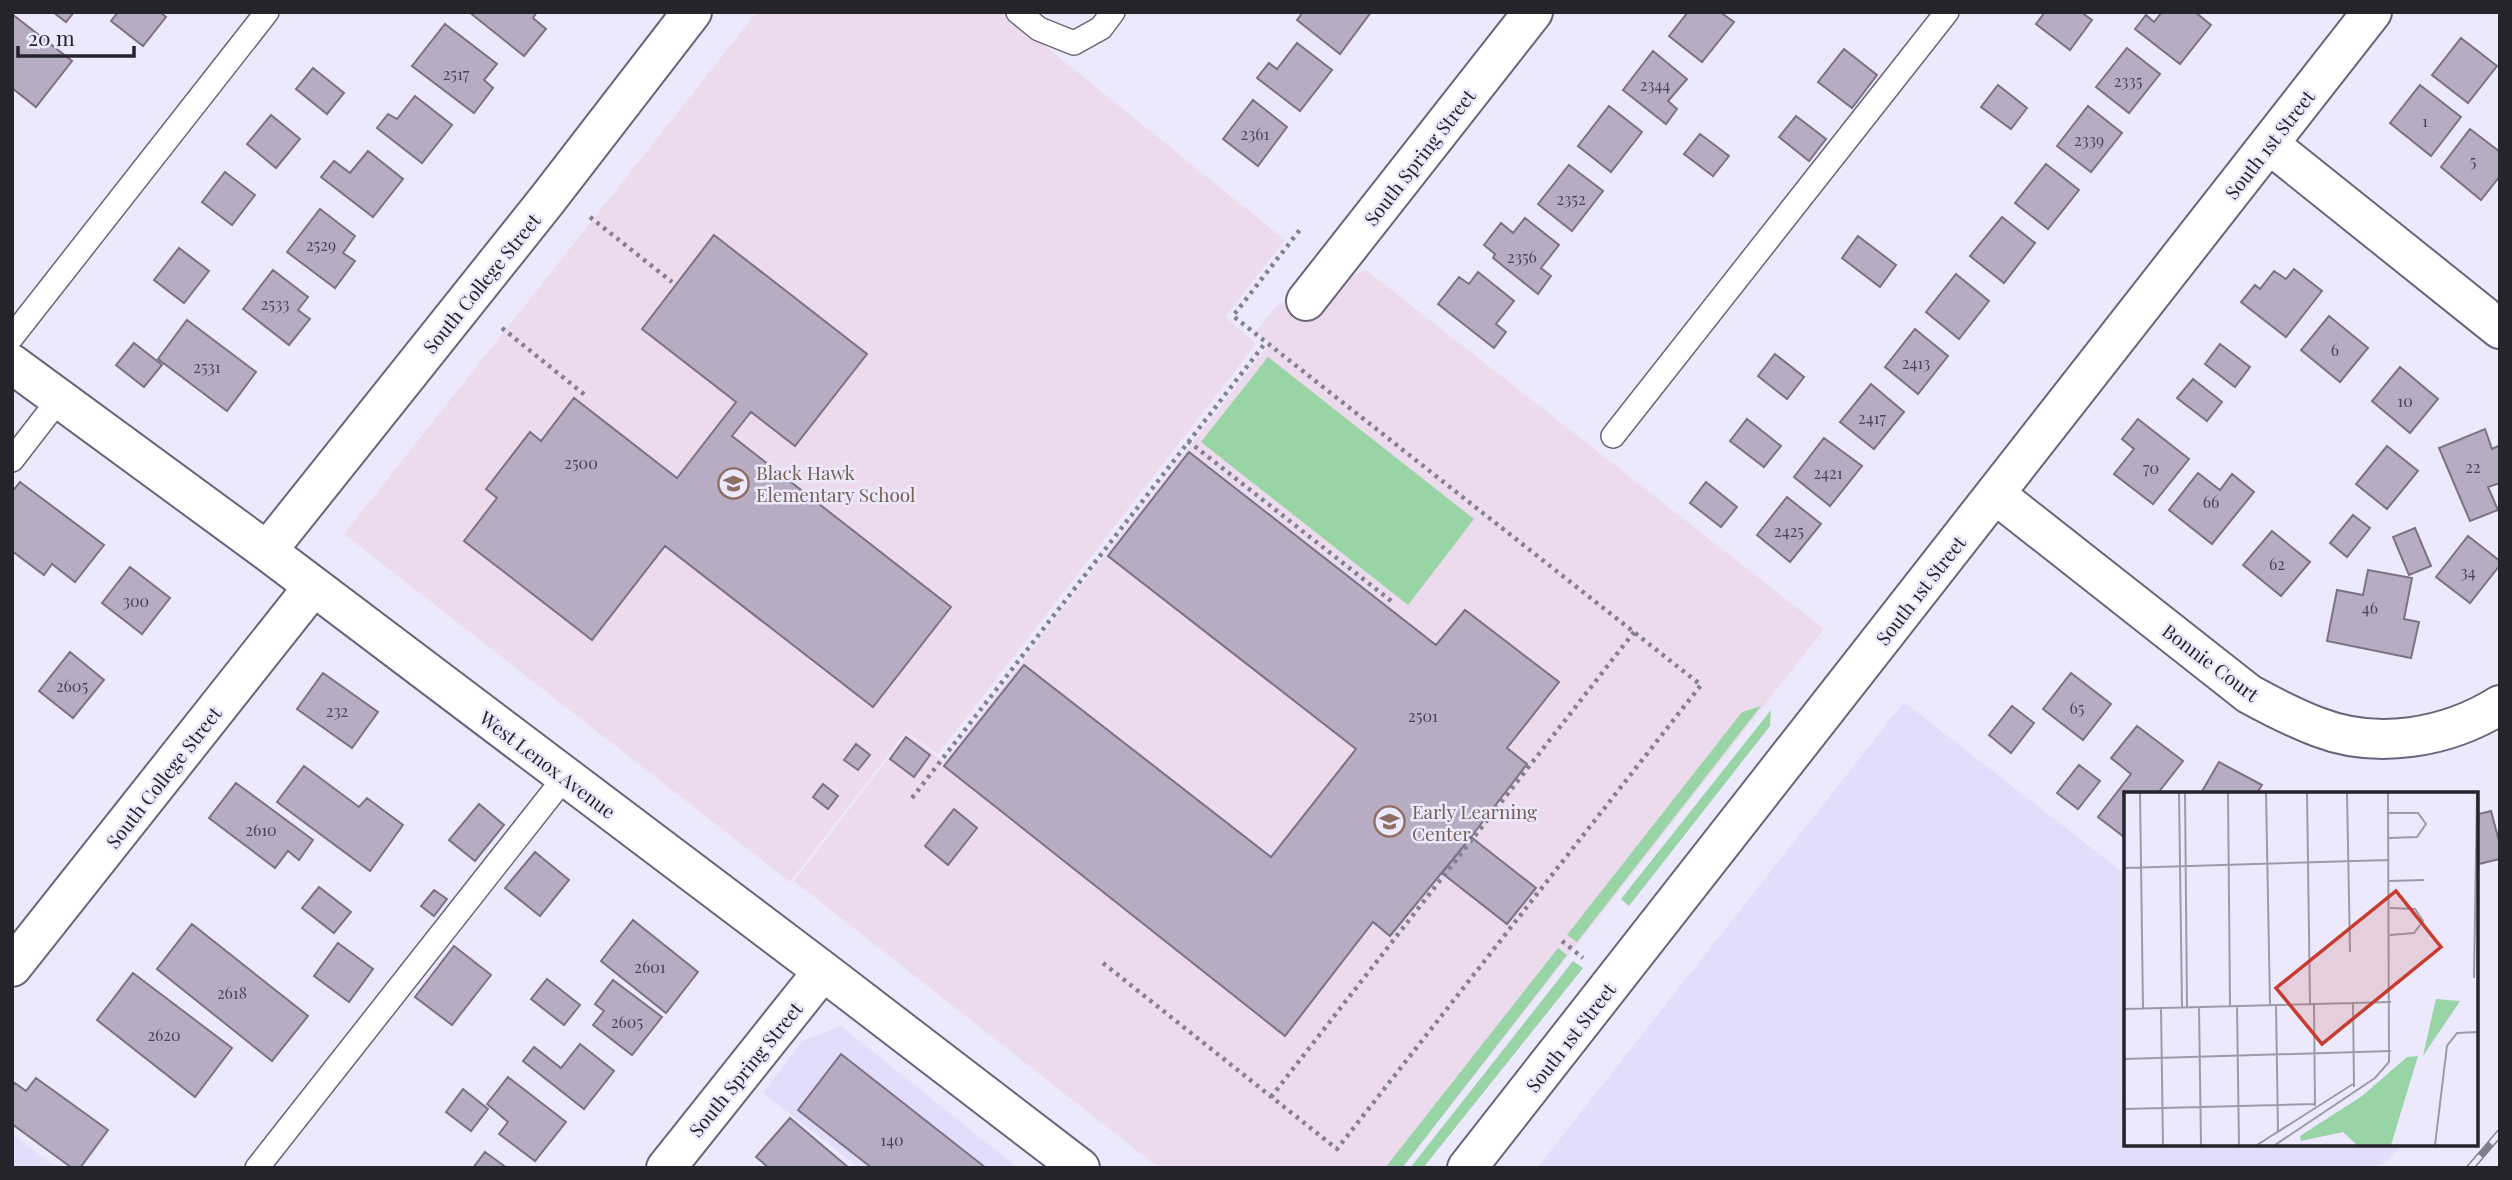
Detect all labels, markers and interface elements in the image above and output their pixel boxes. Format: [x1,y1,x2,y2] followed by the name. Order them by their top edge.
[18,14,133,58] scale bar
[28,23,75,51] text: 20 m
[443,63,470,84] house number: 2517
[2114,70,2142,91] house number: 2335
[1640,74,1670,95] house number: 2344
[1357,83,1481,231] street label: South Spring Street
[2218,84,2320,204] street label: South 1st Street
[2422,110,2428,131] house number: 1
[1240,123,1270,144] house number: 2361
[2074,129,2104,150] house number: 2339
[2470,150,2476,171] house number: 5
[1556,188,1586,209] house number: 2352
[416,207,546,358] street label: South College Street
[306,234,336,255] house number: 2529
[1507,246,1537,267] house number: 2356
[261,293,289,314] house number: 2533
[2331,339,2339,360] house number: 6
[1902,352,1930,373] house number: 2413
[193,356,221,377] house number: 2531
[2397,390,2413,411] house number: 10
[1858,407,1886,428] house number: 2417
[564,452,598,473] house number: 2500
[2465,456,2481,477] house number: 22
[2143,457,2159,478] house number: 70
[756,459,916,507] place label: Black Hawk Elementary School
[1813,462,1843,483] house number: 2421
[716,466,750,500] school or university icon: Black Hawk Elementary School
[2203,491,2219,512] house number: 66
[1774,520,1804,541] house number: 2425
[1869,530,1971,650] street label: South 1st Street
[2269,553,2285,574] house number: 62
[2460,561,2476,582] house number: 34
[123,590,149,611] house number: 300
[2362,597,2378,618] house number: 46
[2157,617,2265,707] street label: Bonnie Court
[56,675,88,696] house number: 2605
[2070,697,2084,718] house number: 65
[326,700,348,721] house number: 232
[99,701,227,853] street label: South College Street
[474,704,621,824] street label: West Lenox Avenue
[1408,705,1438,726] house number: 2501
[2124,792,2477,1145] inset map
[1412,798,1537,846] place label: Early Learning Center
[1372,805,1406,839] school or university icon: Early Learning Center
[245,819,277,840] house number: 2610
[634,956,666,977] house number: 2601
[1519,977,1621,1097] street label: South 1st Street
[217,982,247,1003] house number: 2618
[682,996,808,1142] street label: South Spring Street
[611,1011,643,1032] house number: 2605
[147,1024,181,1045] house number: 2620
[880,1129,904,1150] house number: 140

